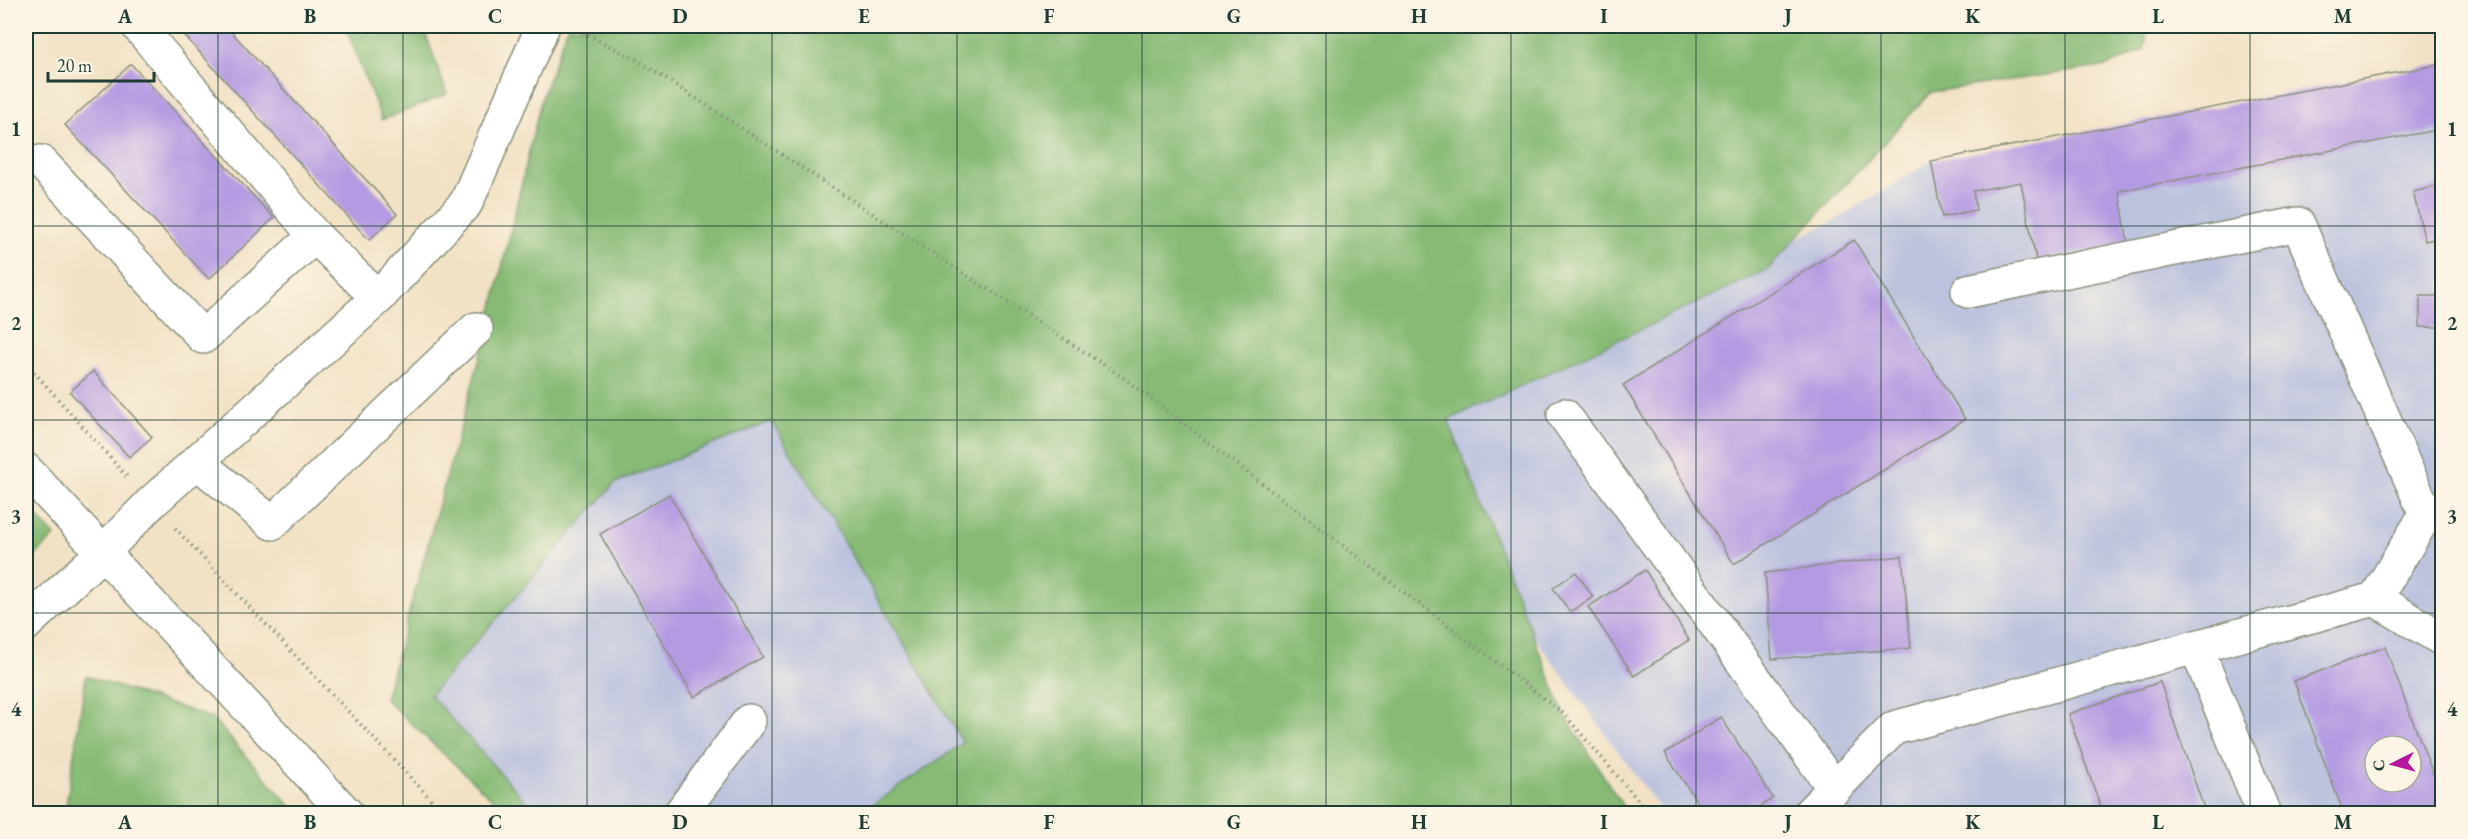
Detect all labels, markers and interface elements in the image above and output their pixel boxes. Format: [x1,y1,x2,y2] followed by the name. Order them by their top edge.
[117,3,133,29] text: A
[304,3,316,29] text: B
[488,3,502,29] text: C
[672,3,688,29] text: D
[858,3,870,29] text: E
[1044,3,1055,29] text: F
[1227,3,1241,29] text: G
[1411,3,1427,29] text: H
[1600,3,1608,29] text: I
[1782,3,1792,29] text: J
[1965,3,1981,29] text: K
[2152,3,2164,29] text: L
[2334,3,2352,29] text: M
[48,45,154,83] scale bar
[57,54,92,77] text: 20 m
[11,116,21,142] text: 1
[2447,116,2457,142] text: 1
[11,310,22,336] text: 2
[2447,310,2458,336] text: 2
[11,503,21,529] text: 3
[2447,503,2457,529] text: 3
[11,696,22,722] text: 4
[2447,696,2458,722] text: 4
[2363,734,2423,794] north arrow
[2368,759,2390,772] text: С
[117,809,133,835] text: A
[304,809,316,835] text: B
[488,809,502,835] text: C
[672,809,688,835] text: D
[858,809,870,835] text: E
[1044,809,1055,835] text: F
[1227,809,1241,835] text: G
[1411,809,1427,835] text: H
[1600,809,1608,835] text: I
[1782,809,1792,835] text: J
[1965,809,1981,835] text: K
[2152,809,2164,835] text: L
[2334,809,2352,835] text: M

